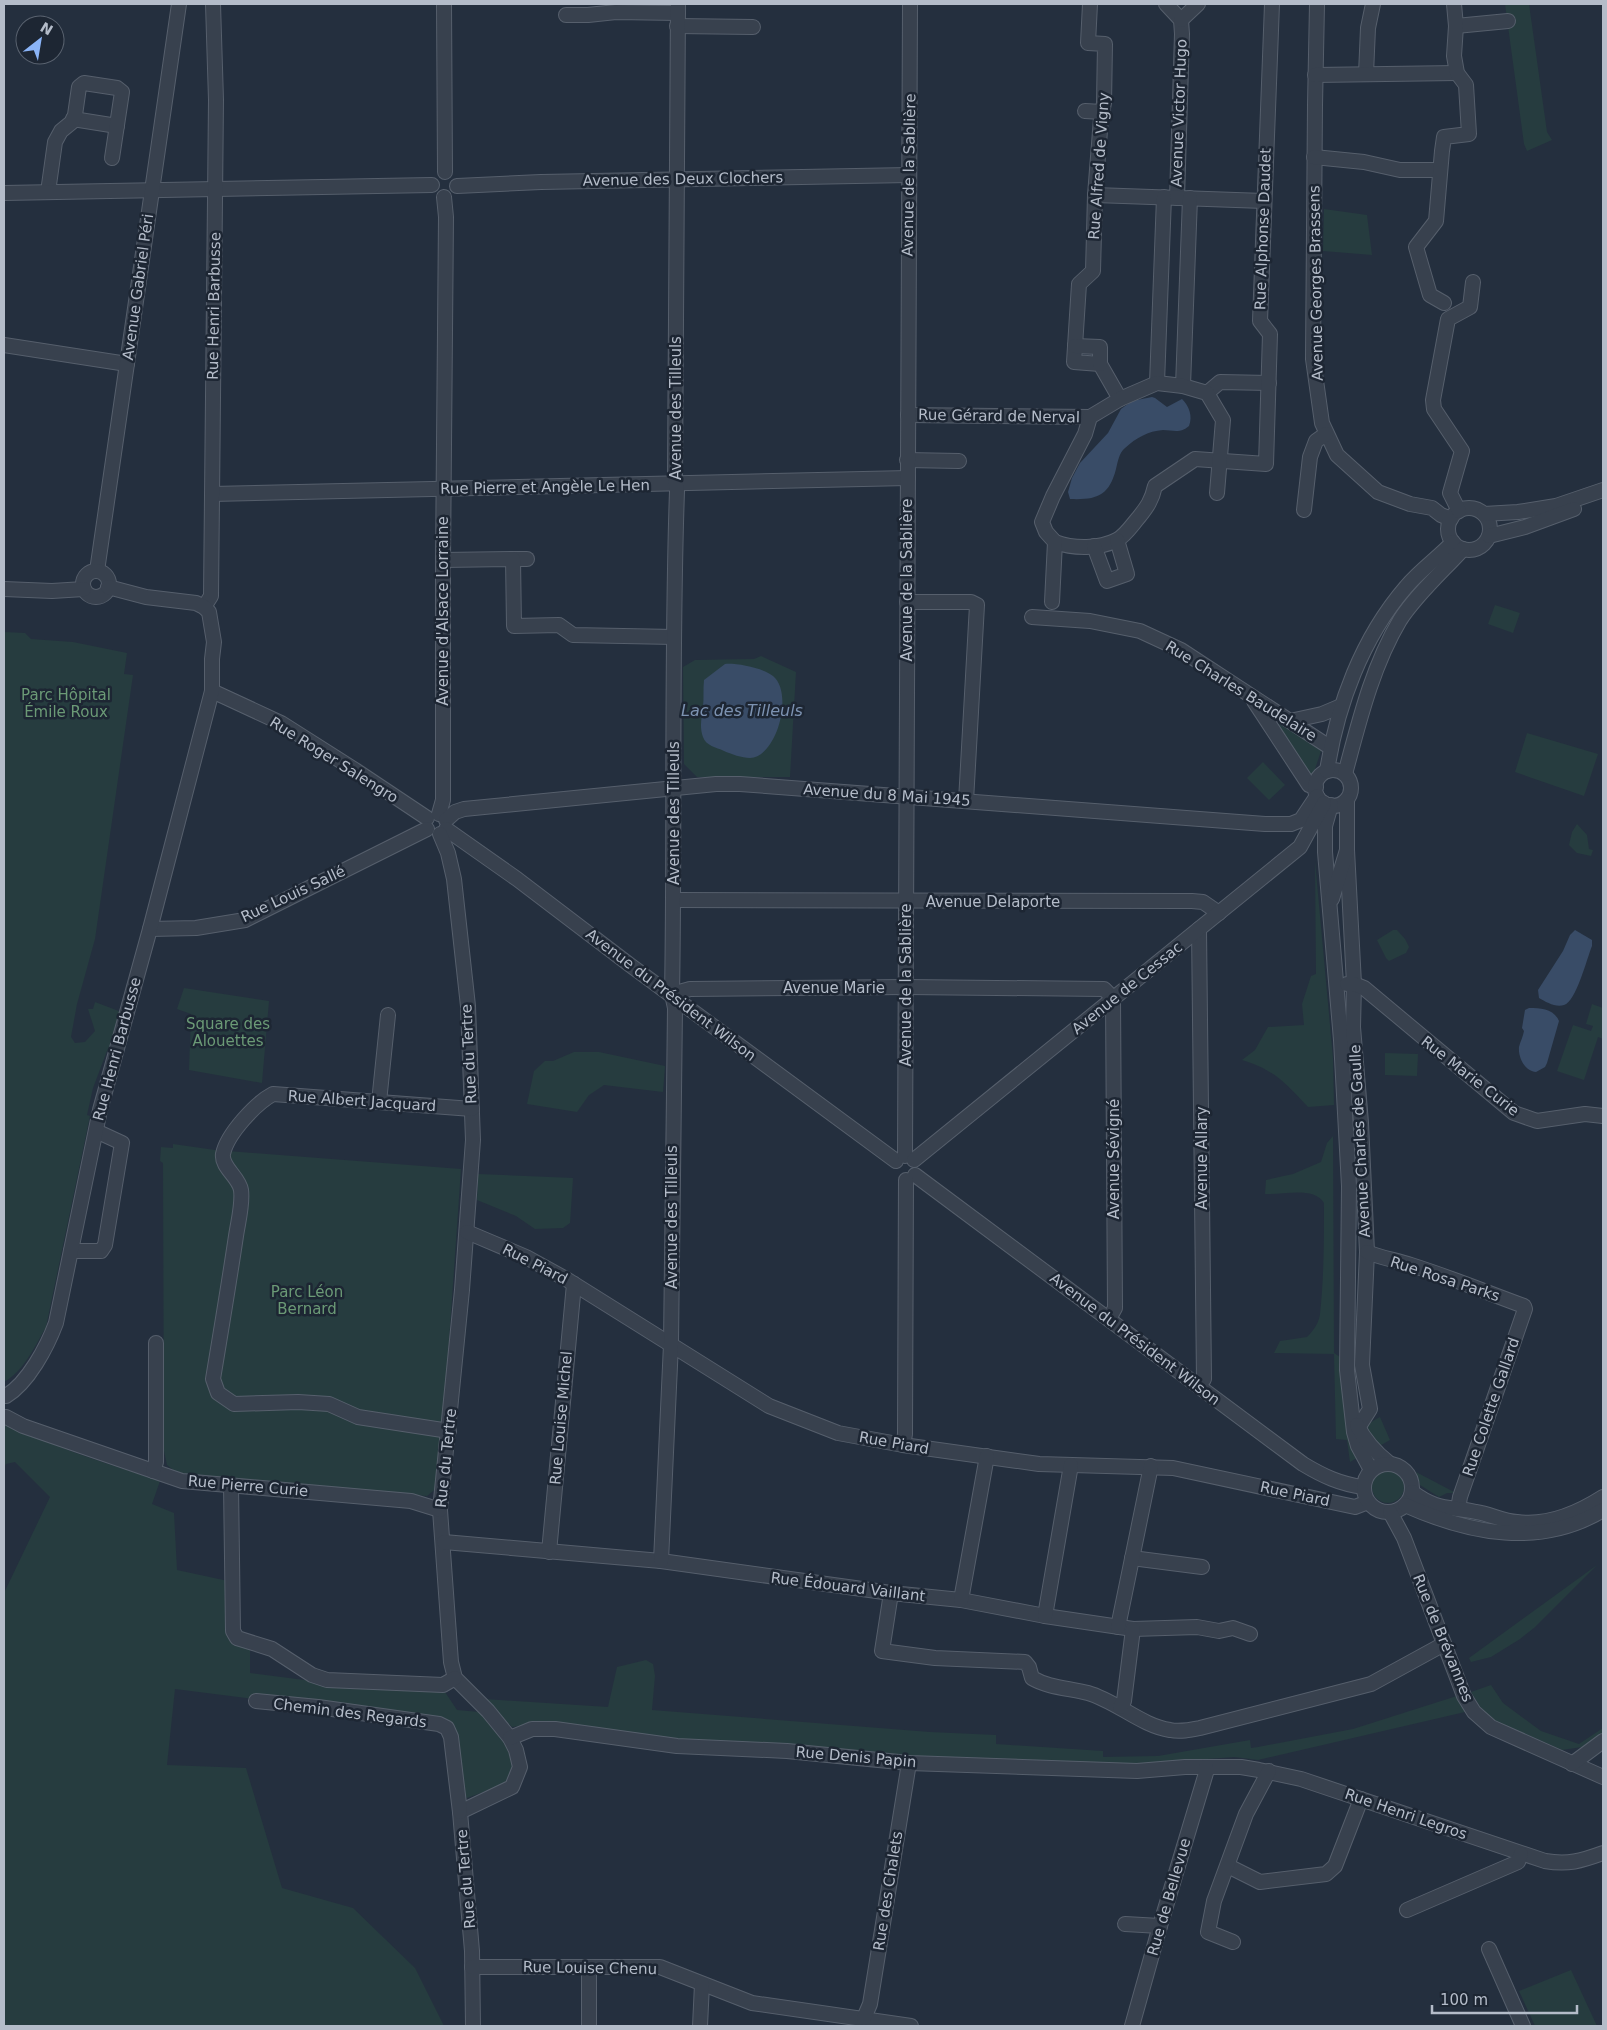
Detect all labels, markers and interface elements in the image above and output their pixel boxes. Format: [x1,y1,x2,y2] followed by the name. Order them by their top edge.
[15,15,65,65] north arrow
[38,19,56,39] text: N
[1167,39,1191,187] street label: Avenue Victor Hugo
[1085,92,1113,240] street label: Rue Alfred de Vigny
[899,93,919,257] street label: Avenue de la Sablière
[1251,148,1275,310] street label: Rue Alphonse Daudet
[583,168,784,190] street label: Avenue des Deux Clochers
[1305,185,1327,381] street label: Avenue Georges Brassens
[119,213,157,361] street label: Avenue Gabriel Péri
[204,232,224,380] street label: Rue Henri Barbusse
[667,336,685,480] street label: Avenue des Tilleuls
[918,406,1080,426] street label: Rue Gérard de Nerval
[440,476,650,498] street label: Rue Pierre et Angèle Le Hen
[898,498,916,662] street label: Avenue de la Sablière
[434,516,452,706] street label: Avenue d'Alsace Lorraine
[1162,637,1320,745] street label: Rue Charles Baudelaire
[21,686,111,721] park label: Parc Hôpital Émile Roux
[681,701,803,720] water label: Lac des Tilleuls
[266,713,402,807] street label: Rue Roger Salengro
[665,741,683,885] street label: Avenue des Tilleuls
[803,780,971,810] street label: Avenue du 8 Mai 1945
[238,862,348,926] street label: Rue Louis Sallé
[926,893,1060,911] street label: Avenue Delaporte
[897,903,915,1067] street label: Avenue de la Sablière
[582,925,760,1065] street label: Avenue du Président Wilson
[1068,938,1186,1038] street label: Avenue de Cessac
[89,975,145,1123] street label: Rue Henri Barbusse
[783,979,885,997] street label: Avenue Marie
[457,1004,481,1104] street label: Rue du Tertre
[186,1015,270,1050] park label: Square des Alouettes
[1417,1032,1523,1120] street label: Rue Marie Curie
[1346,1044,1374,1238] street label: Avenue Charles de Gaulle
[287,1087,437,1115] street label: Rue Albert Jacquard
[1105,1099,1123,1219] street label: Avenue Sévigné
[1193,1106,1211,1210] street label: Avenue Allary
[663,1145,681,1289] street label: Avenue des Tilleuls
[499,1240,571,1288] street label: Rue Piard
[1388,1253,1502,1305] street label: Rue Rosa Parks
[1046,1269,1224,1409] street label: Avenue du Président Wilson
[271,1283,343,1318] park label: Parc Léon Bernard
[1459,1335,1523,1479] street label: Rue Colette Gallard
[546,1350,576,1486] street label: Rue Louise Michel
[432,1407,460,1509] street label: Rue du Tertre
[858,1428,930,1458] street label: Rue Piard
[187,1472,309,1500] street label: Rue Pierre Curie
[1259,1478,1331,1510] street label: Rue Piard
[770,1568,927,1605] street label: Rue Édouard Vaillant
[1409,1571,1477,1705] street label: Rue de Brévannes
[272,1695,428,1731] street label: Chemin des Regards
[795,1743,917,1771] street label: Rue Denis Papin
[1343,1785,1470,1843] street label: Rue Henri Legros
[453,1828,479,1930] street label: Rue du Tertre
[870,1830,906,1952] street label: Rue des Chalets
[1144,1836,1194,1958] street label: Rue de Bellevue
[523,1958,657,1978] street label: Rue Louise Chenu
[1432,1982,1577,2014] scale bar
[1440,1991,1488,2009] text: 100 m

